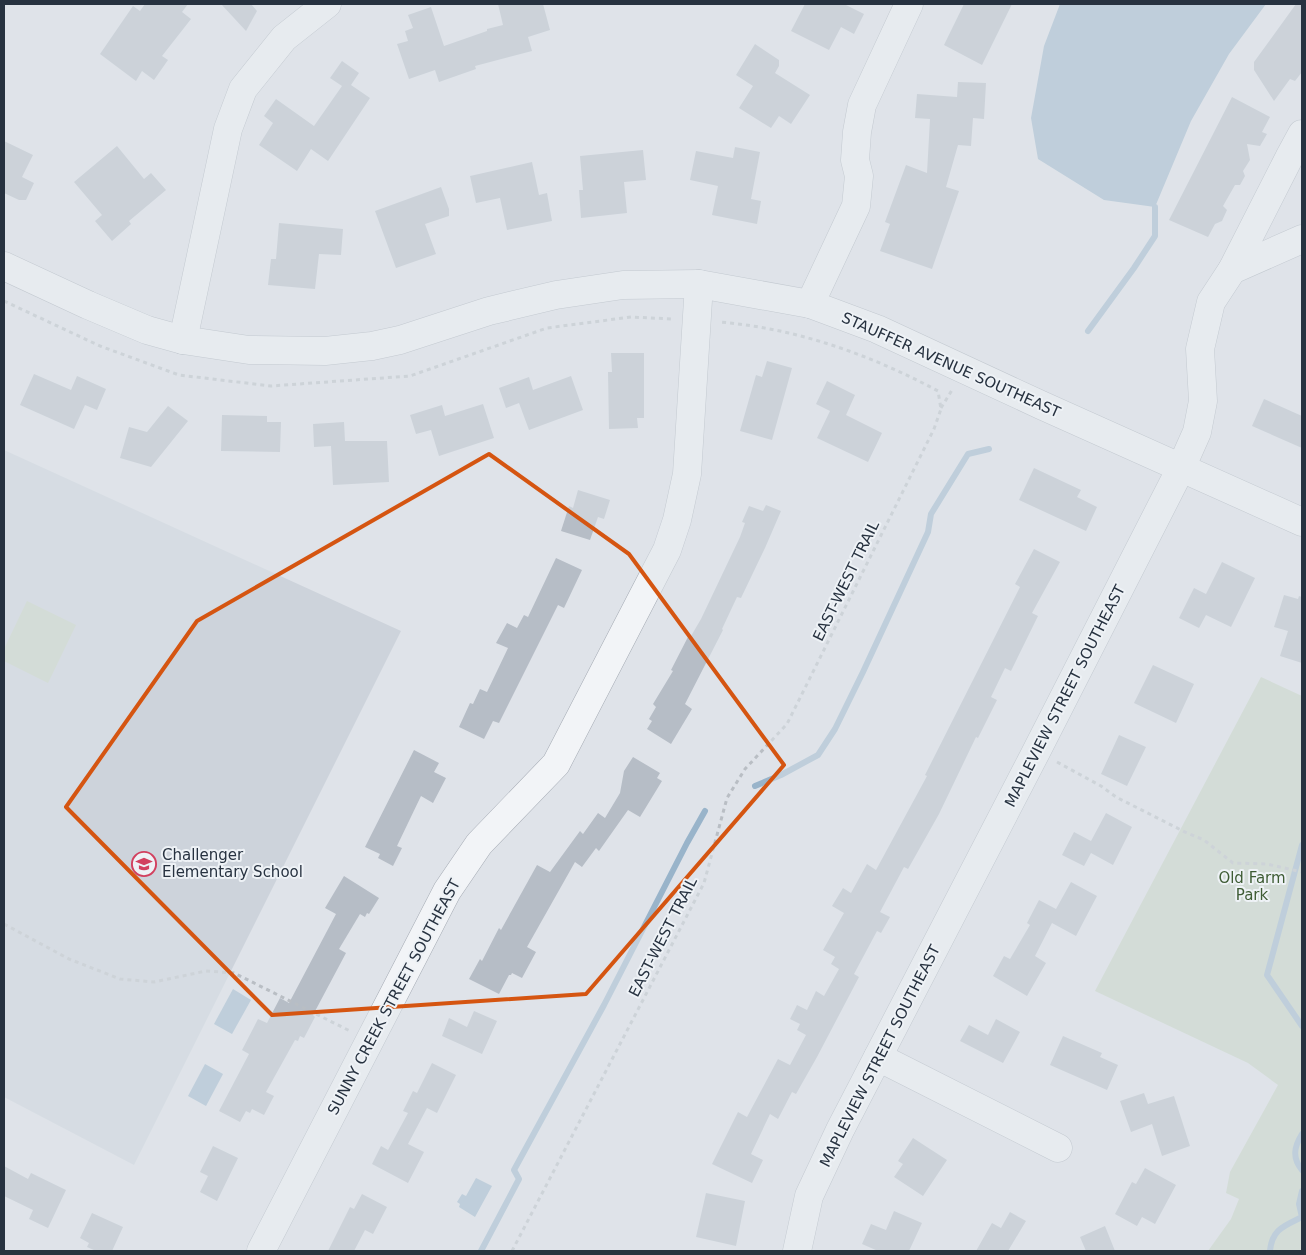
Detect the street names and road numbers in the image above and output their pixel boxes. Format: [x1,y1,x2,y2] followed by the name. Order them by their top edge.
[839,309,1064,422] street label: STAUFFER AVENUE SOUTHEAST
[809,517,883,644] street label: EAST-WEST TRAIL
[1001,581,1129,810] street label: MAPLEVIEW STREET SOUTHEAST
[625,874,701,1000] street label: EAST-WEST TRAIL
[324,875,464,1118] street label: SUNNY CREEK STREET SOUTHEAST
[816,941,944,1170] street label: MAPLEVIEW STREET SOUTHEAST

